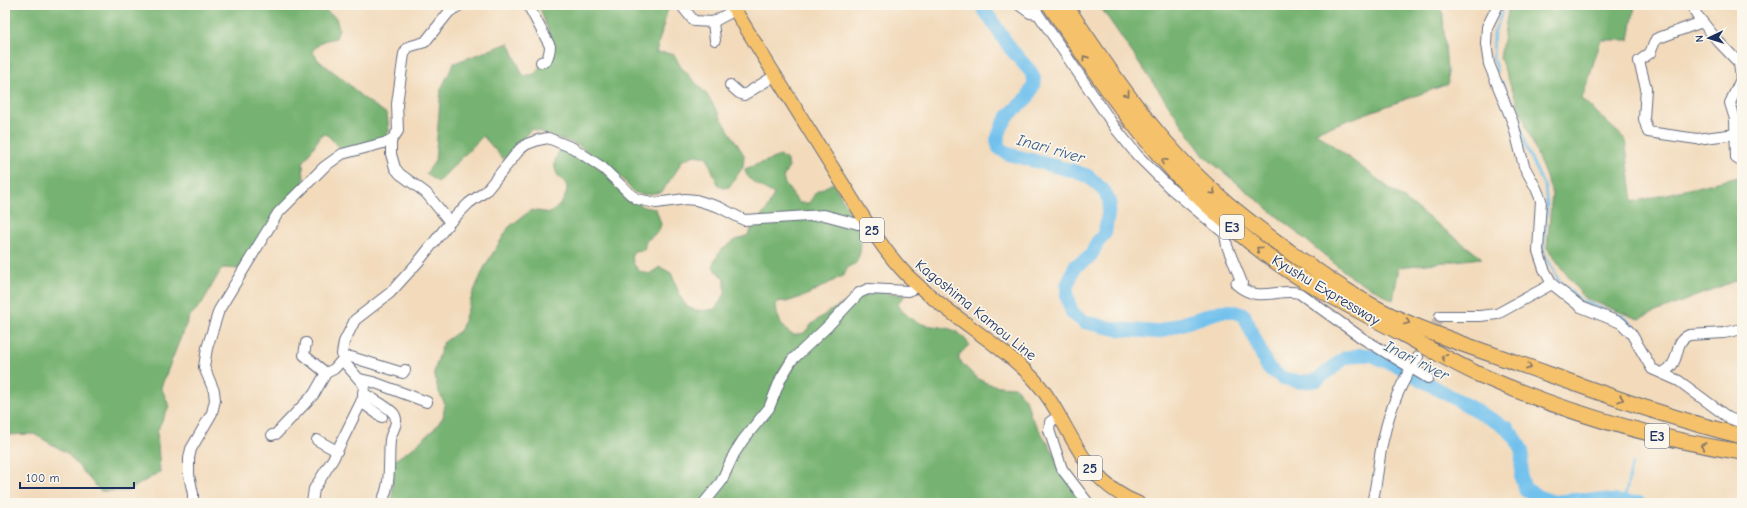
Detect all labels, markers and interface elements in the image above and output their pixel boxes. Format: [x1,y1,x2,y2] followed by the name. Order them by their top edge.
[1689,18,1729,58] north arrow
[1693,35,1706,43] text: N
[1083,55,1090,62] one-way arrow
[1122,90,1129,97] one-way arrow
[1014,130,1087,167] water label: Inari river
[1162,158,1169,165] one-way arrow
[1208,187,1216,194] one-way arrow
[1220,215,1244,239] road number: E3
[860,218,884,242] road number: 25
[1257,246,1264,253] one-way arrow
[1269,251,1383,329] street label: Kyushu Expressway
[912,256,1041,365] street label: Kagoshima Kamou Line
[1404,318,1411,326] one-way arrow
[1381,337,1452,385] water label: Inari river
[1441,354,1448,361] one-way arrow
[1526,362,1533,371] one-way arrow
[1617,395,1624,403] one-way arrow
[1645,424,1669,448] road number: E3
[1700,442,1707,450] one-way arrow
[1078,456,1102,480] road number: 25
[20,464,134,490] scale bar
[26,471,59,485] text: 100 m

